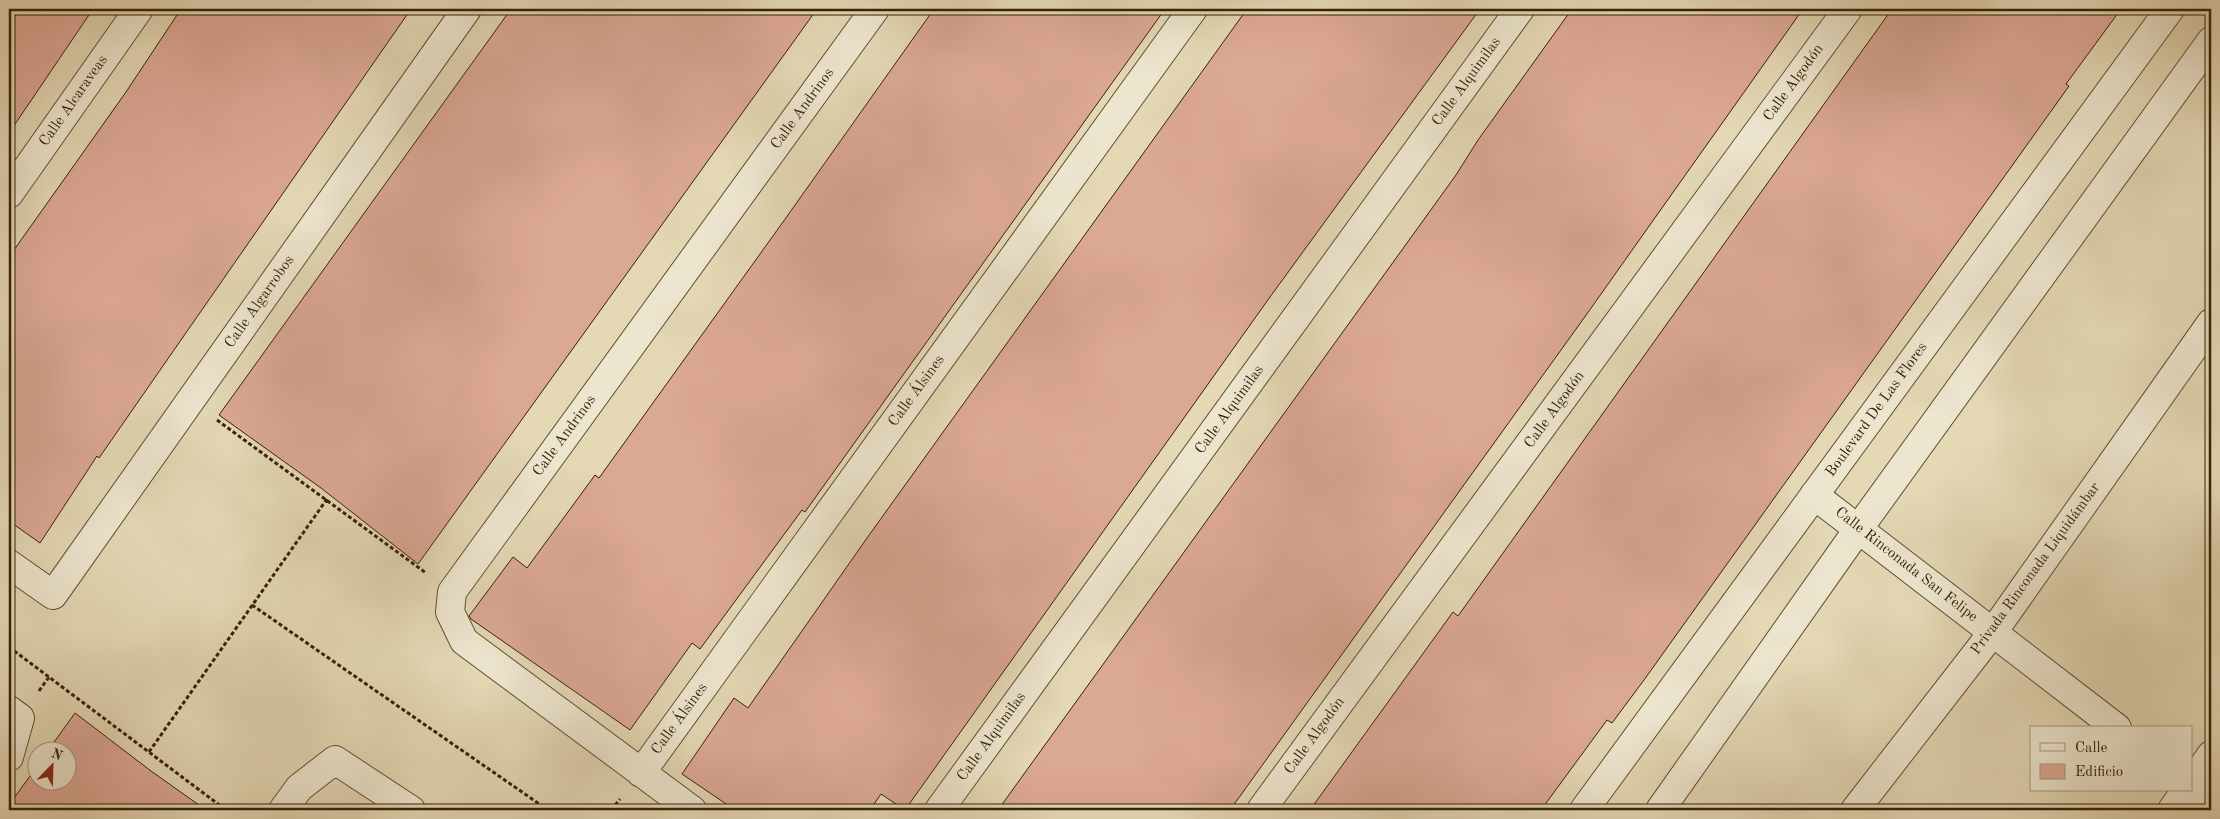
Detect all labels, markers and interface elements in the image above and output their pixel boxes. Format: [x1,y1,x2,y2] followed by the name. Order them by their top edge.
[1430,35,1504,129] street label: Calle Alquimilas
[1761,42,1827,124] street label: Calle Algodón
[37,53,111,149] street label: Calle Alcaraveas
[769,66,837,152] street label: Calle Andrinos
[223,253,297,351] street label: Calle Algarrobos
[1823,340,1931,480] street label: Boulevard De Las Flores
[884,351,948,429] street label: Calle Álsines
[1193,363,1267,457] street label: Calle Alquimilas
[1522,369,1588,451] street label: Calle Algodón
[531,393,599,479] street label: Calle Andrinos
[1969,480,2103,658] street label: Privada Rinconada Liquidámbar
[1832,505,1980,625] street label: Calle Rinconada San Felipe
[647,679,711,757] street label: Calle Álsines
[955,690,1029,784] street label: Calle Alquimilas
[1282,695,1348,777] street label: Calle Algodón
[2030,726,2192,792] legend
[2075,741,2108,756] text: Calle
[28,742,78,792] north arrow
[49,746,65,764] text: N
[2075,765,2123,780] text: Edificio

